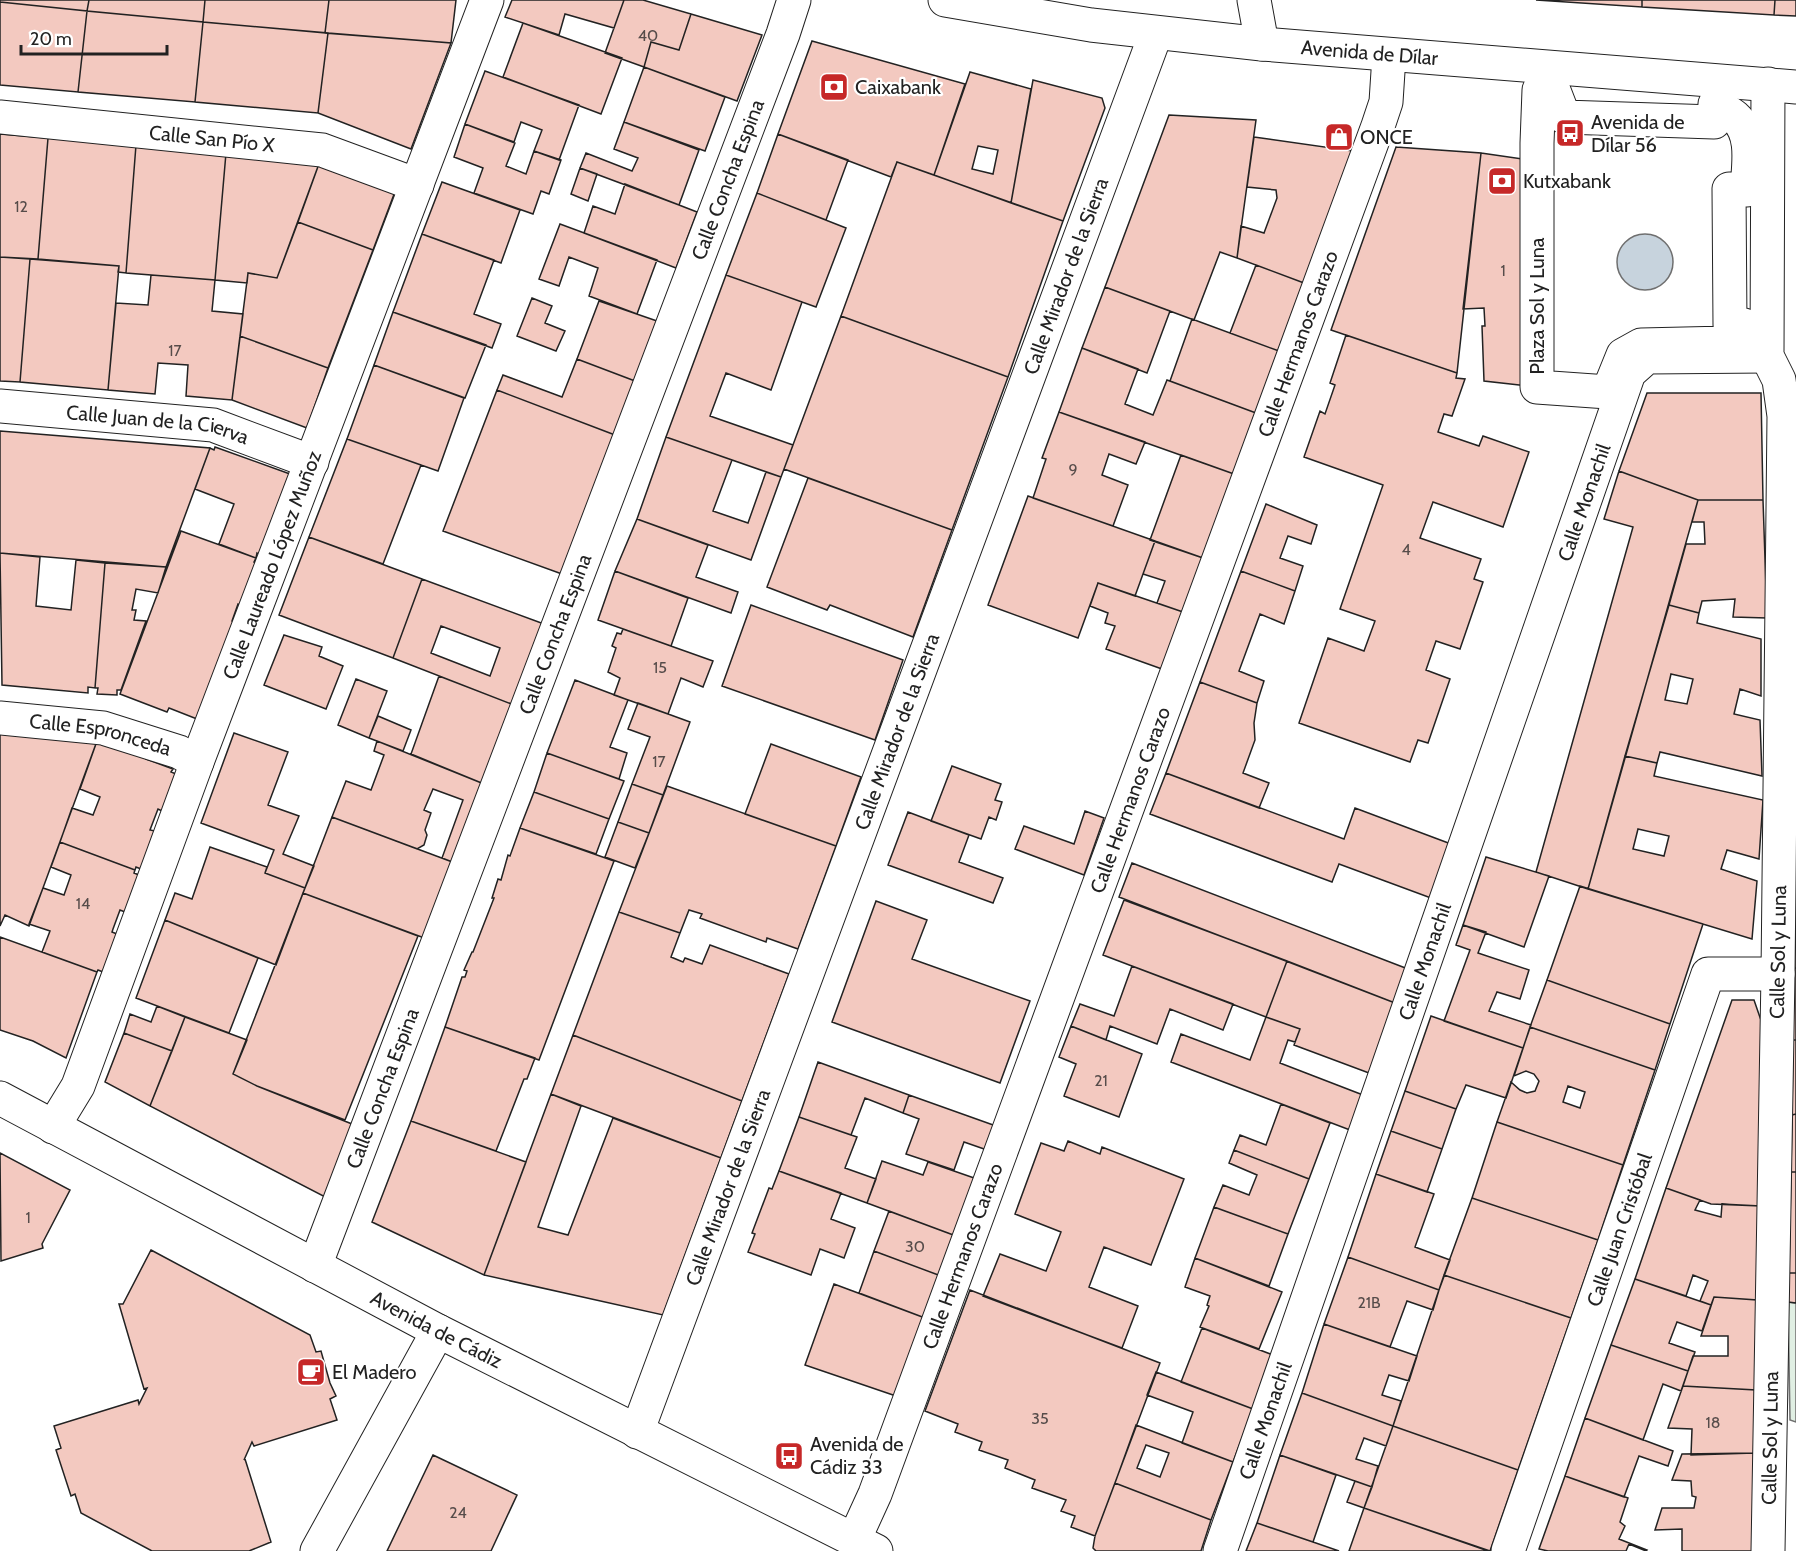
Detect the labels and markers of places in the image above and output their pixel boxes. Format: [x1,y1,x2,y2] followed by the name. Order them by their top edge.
[818,71,850,103] bank icon: Caixabank
[855,75,941,99] place label: Caixabank
[1591,110,1684,157] place label: Avenida de Dílar 56
[1554,117,1586,149] bus stop icon: Avenida de Dílar 56
[1323,121,1355,153] shop icon: ONCE
[1360,125,1413,149] place label: ONCE
[1486,165,1518,197] bank icon: Kutxabank
[1523,169,1611,193] place label: Kutxabank
[295,1356,327,1388] cafe icon: El Madero
[332,1360,416,1384] place label: El Madero
[810,1432,903,1479] place label: Avenida de Cádiz 33
[773,1440,805,1472] bus stop icon: Avenida de Cádiz 33

